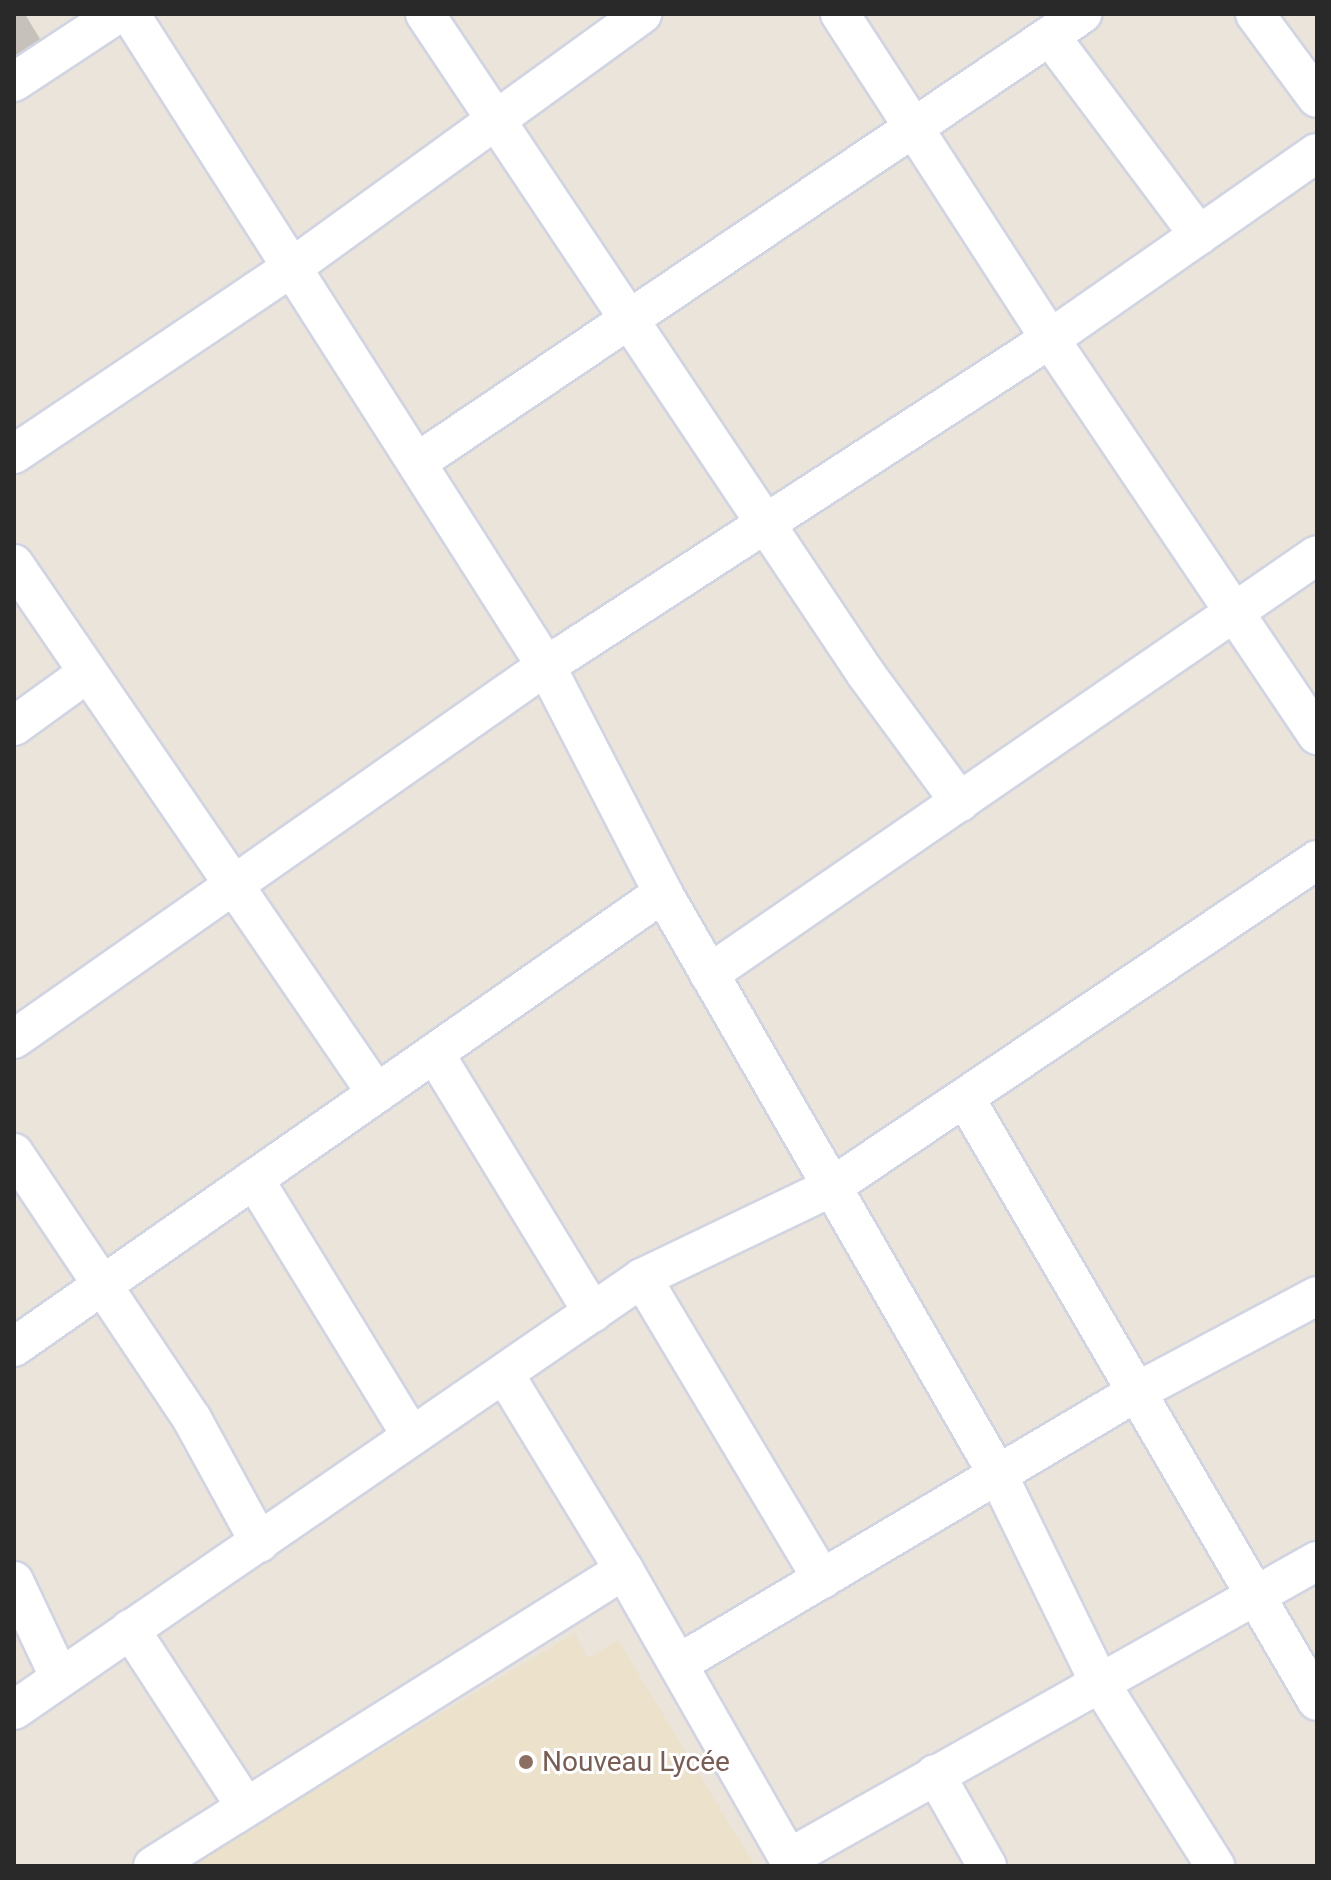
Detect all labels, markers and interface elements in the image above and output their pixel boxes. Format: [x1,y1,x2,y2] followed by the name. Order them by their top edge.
[542,1745,730,1779] place label: Nouveau Lycée
[517,1753,535,1771] marker: Nouveau Lycée

